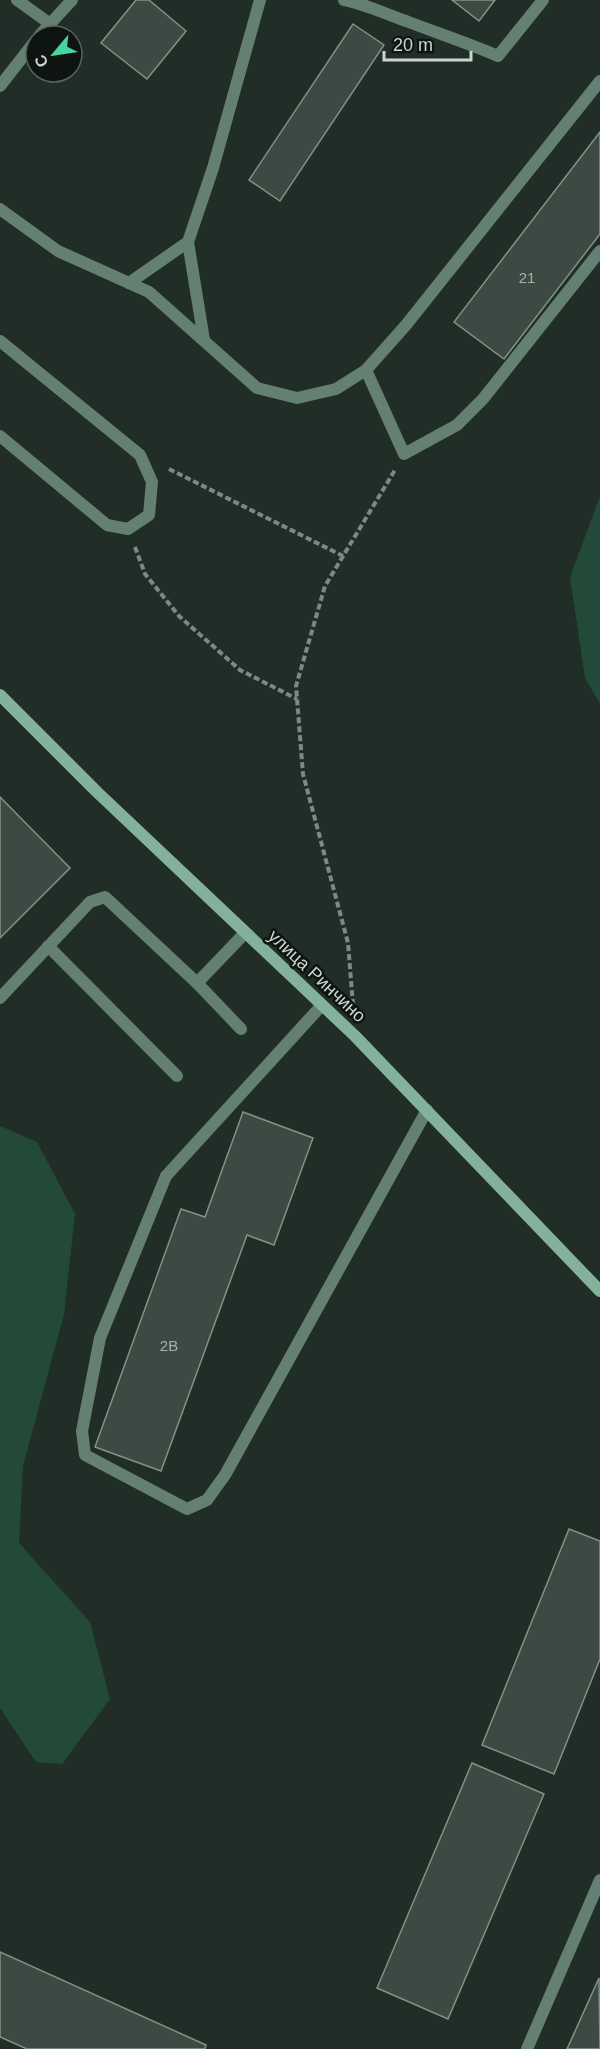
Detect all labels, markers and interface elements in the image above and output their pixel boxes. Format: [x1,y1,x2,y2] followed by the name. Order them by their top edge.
[24,24,84,84] north arrow
[384,24,471,62] scale bar
[393,35,433,55] text: 20 m
[31,51,52,70] text: С
[519,269,535,286] house number: 21
[264,926,370,1026] street label: улица Ринчино
[160,1337,178,1354] house number: 2В

